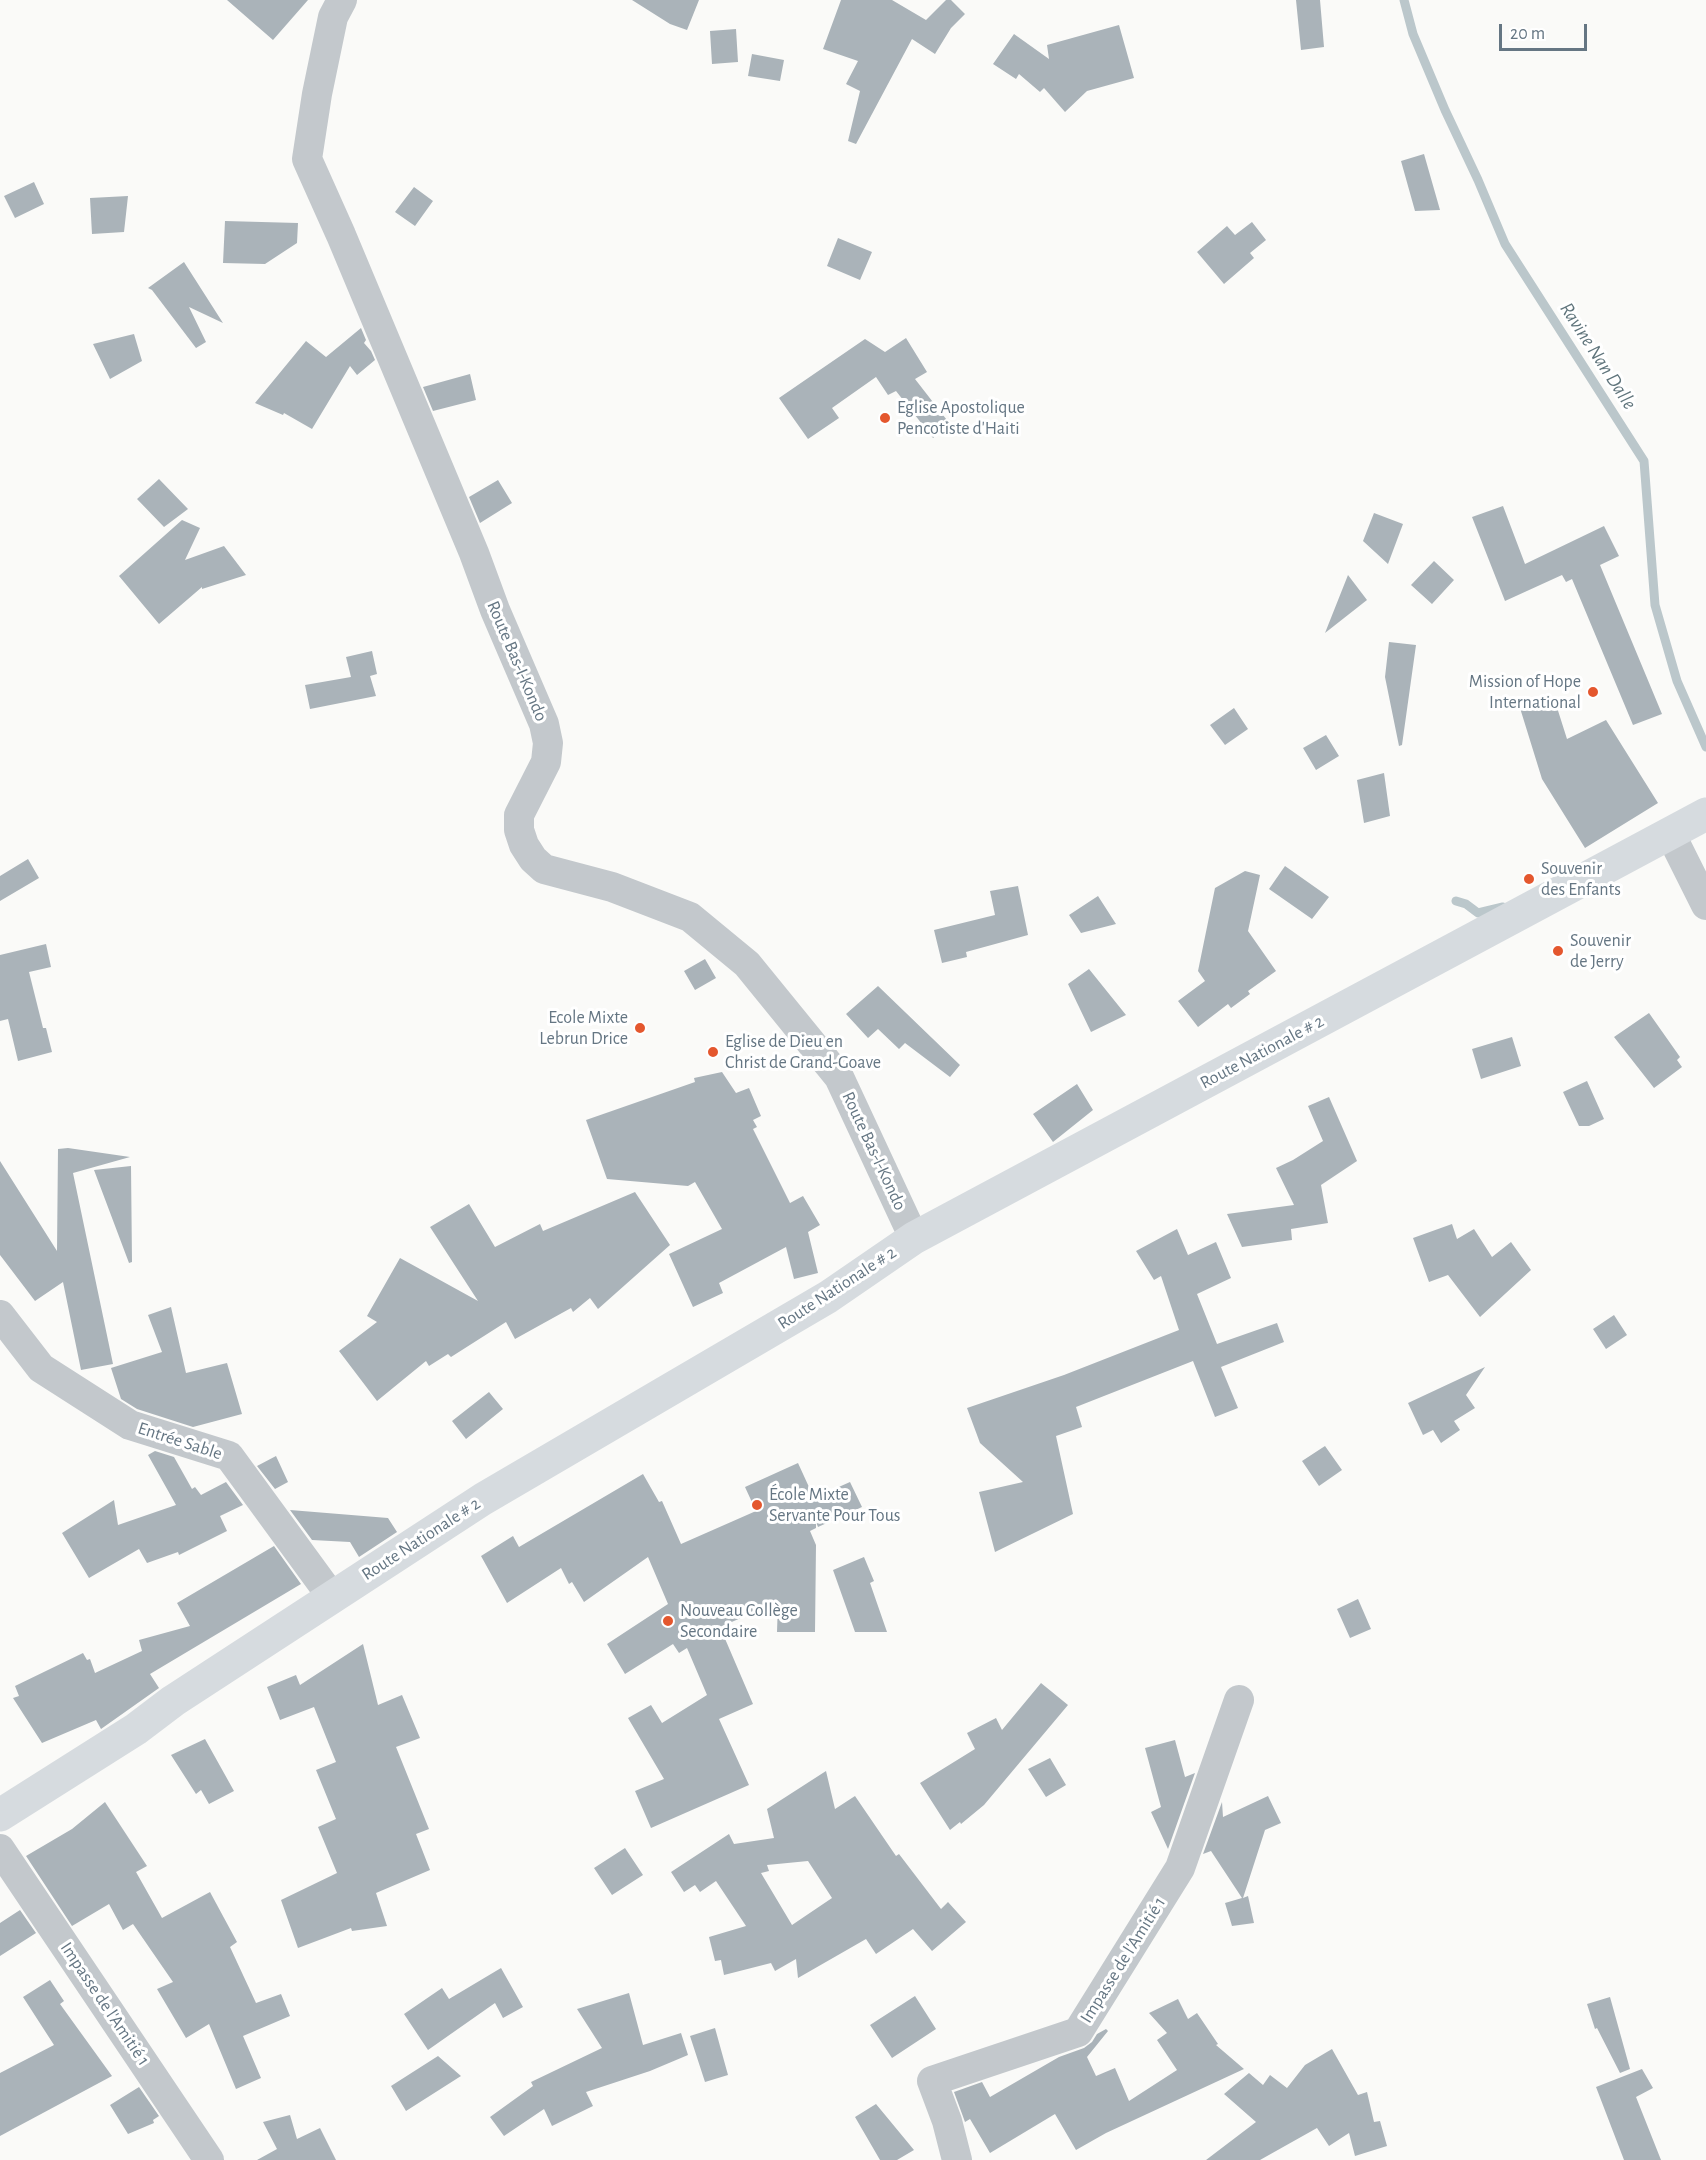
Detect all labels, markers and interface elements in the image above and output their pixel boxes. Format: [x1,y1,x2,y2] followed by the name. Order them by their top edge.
[1502,12,1590,50] scale bar
[1510,25,1545,43] text: 20 m
[1554,298,1642,414] water label: Ravine Nan Dalle
[897,397,1025,440] place label: Eglise Apostolique Pencotiste d'Haiti
[878,411,892,425] marker: Eglise Apostolique Pencotiste d'Haiti
[482,598,552,724] street label: Route Bas-I-Kondo
[1469,671,1581,714] place label: Mission of Hope International
[1586,685,1600,699] marker: Mission of Hope International
[1541,858,1621,900] place label: Souvenir des Enfants
[1522,872,1536,886] marker: Souvenir des Enfants
[1570,930,1631,972] place label: Souvenir de Jerry
[1551,944,1565,958] marker: Souvenir de Jerry
[539,1007,628,1050] place label: Ecole Mixte Lebrun Drice
[1196,1010,1328,1094] street label: Route Nationale # 2
[633,1021,647,1035] marker: Ecole Mixte Lebrun Drice
[725,1031,881,1074] place label: Eglise de Dieu en Christ de Grand-Goave
[706,1045,720,1059] marker: Eglise de Dieu en Christ de Grand-Goave
[837,1088,911,1214] street label: Route Bas-I-Kondo
[774,1242,900,1334] street label: Route Nationale # 2
[135,1417,225,1465] street label: Entrée Sable
[769,1484,901,1526] place label: École Mixte Servante Pour Tous
[358,1493,484,1585] street label: Route Nationale # 2
[750,1498,764,1512] marker: École Mixte Servante Pour Tous
[680,1600,798,1642] place label: Nouveau Collège Secondaire
[661,1614,675,1628] marker: Nouveau Collège Secondaire
[1076,1893,1170,2027] street label: Impasse de l'Amitié 1
[56,1938,154,2070] street label: Impasse de l'Amitié 1

